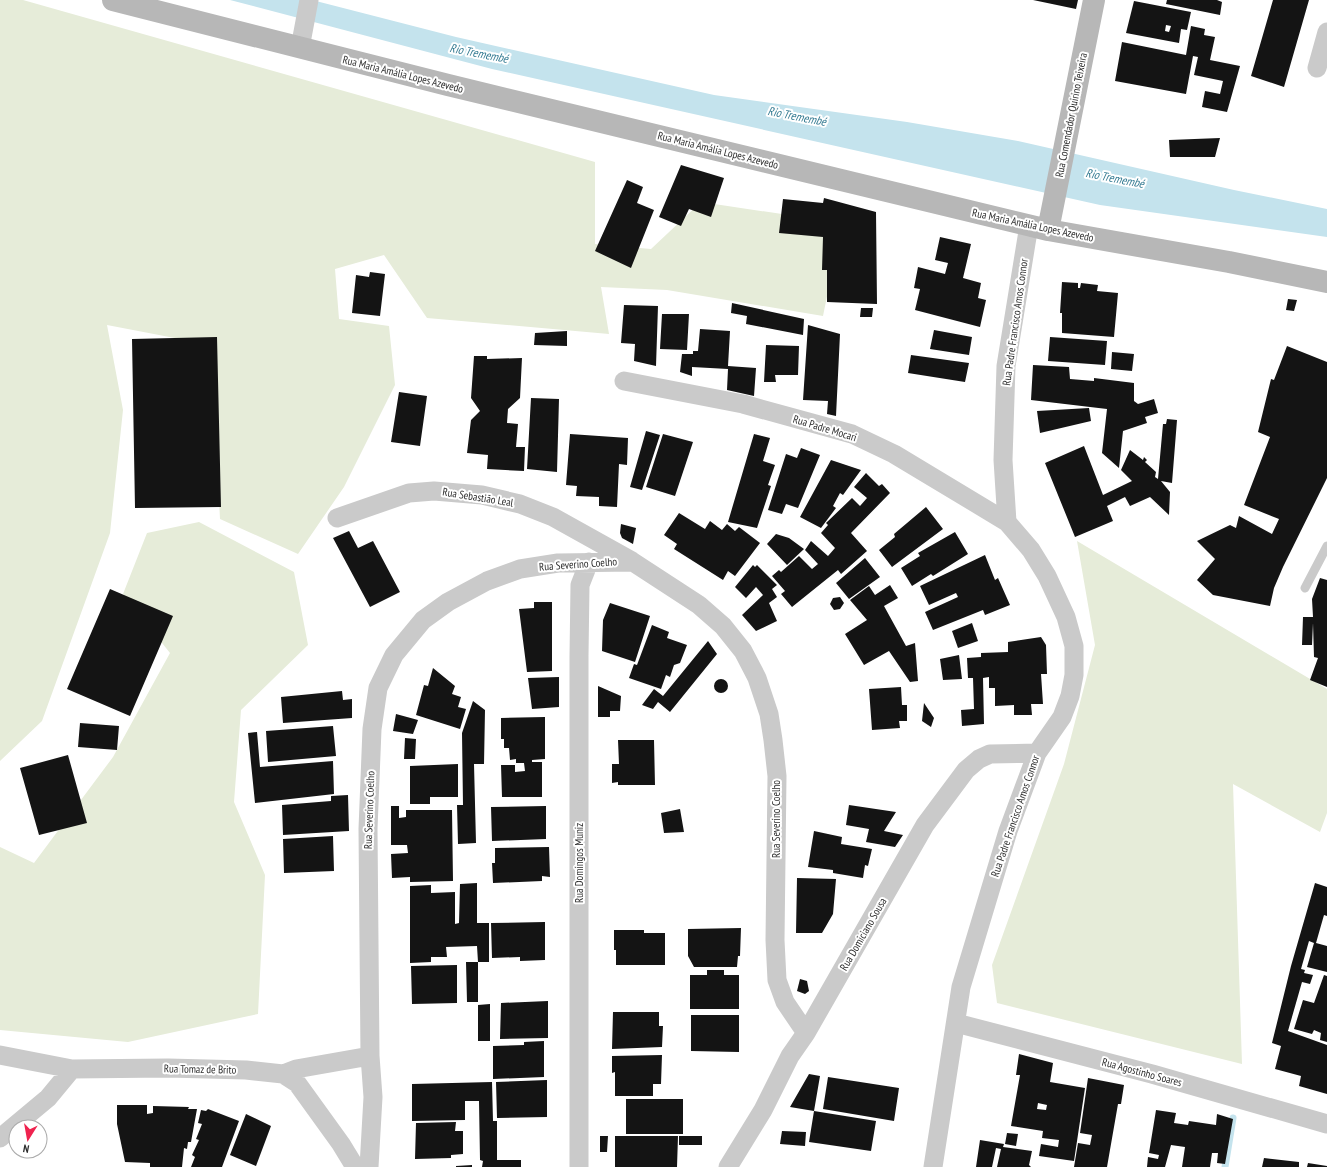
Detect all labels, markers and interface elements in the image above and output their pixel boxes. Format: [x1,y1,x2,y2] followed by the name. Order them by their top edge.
[449,40,510,66] water label: Rio Tremembé
[341,52,465,96] street label: Rua Maria Amália Lopes Azevedo
[1052,52,1090,178] street label: Rua Comendador Quirino Teixeira
[767,103,828,129] water label: Rio Tremembé
[656,128,780,172] street label: Rua Maria Amália Lopes Azevedo
[1085,165,1146,191] water label: Rio Tremembé
[971,205,1095,245] street label: Rua Maria Amália Lopes Azevedo
[999,258,1031,386] street label: Rua Padre Francisco Amos Connor
[791,412,859,444] street label: Rua Padre Mocari
[442,484,515,510] street label: Rua Sebastião Leal
[539,554,618,574] street label: Rua Severino Coelho
[988,753,1042,879] street label: Rua Padre Francisco Amos Connor
[361,770,377,849] street label: Rua Severino Coelho
[769,780,783,858] street label: Rua Severino Coelho
[572,823,586,903] street label: Rua Domingos Muniz
[836,895,890,973] street label: Rua Domiciano Sousa
[1101,1055,1184,1089] street label: Rua Agostinho Soares
[164,1061,237,1077] street label: Rua Tomaz de Brito
[8,1119,48,1159] north arrow
[22,1141,30,1156] text: N

